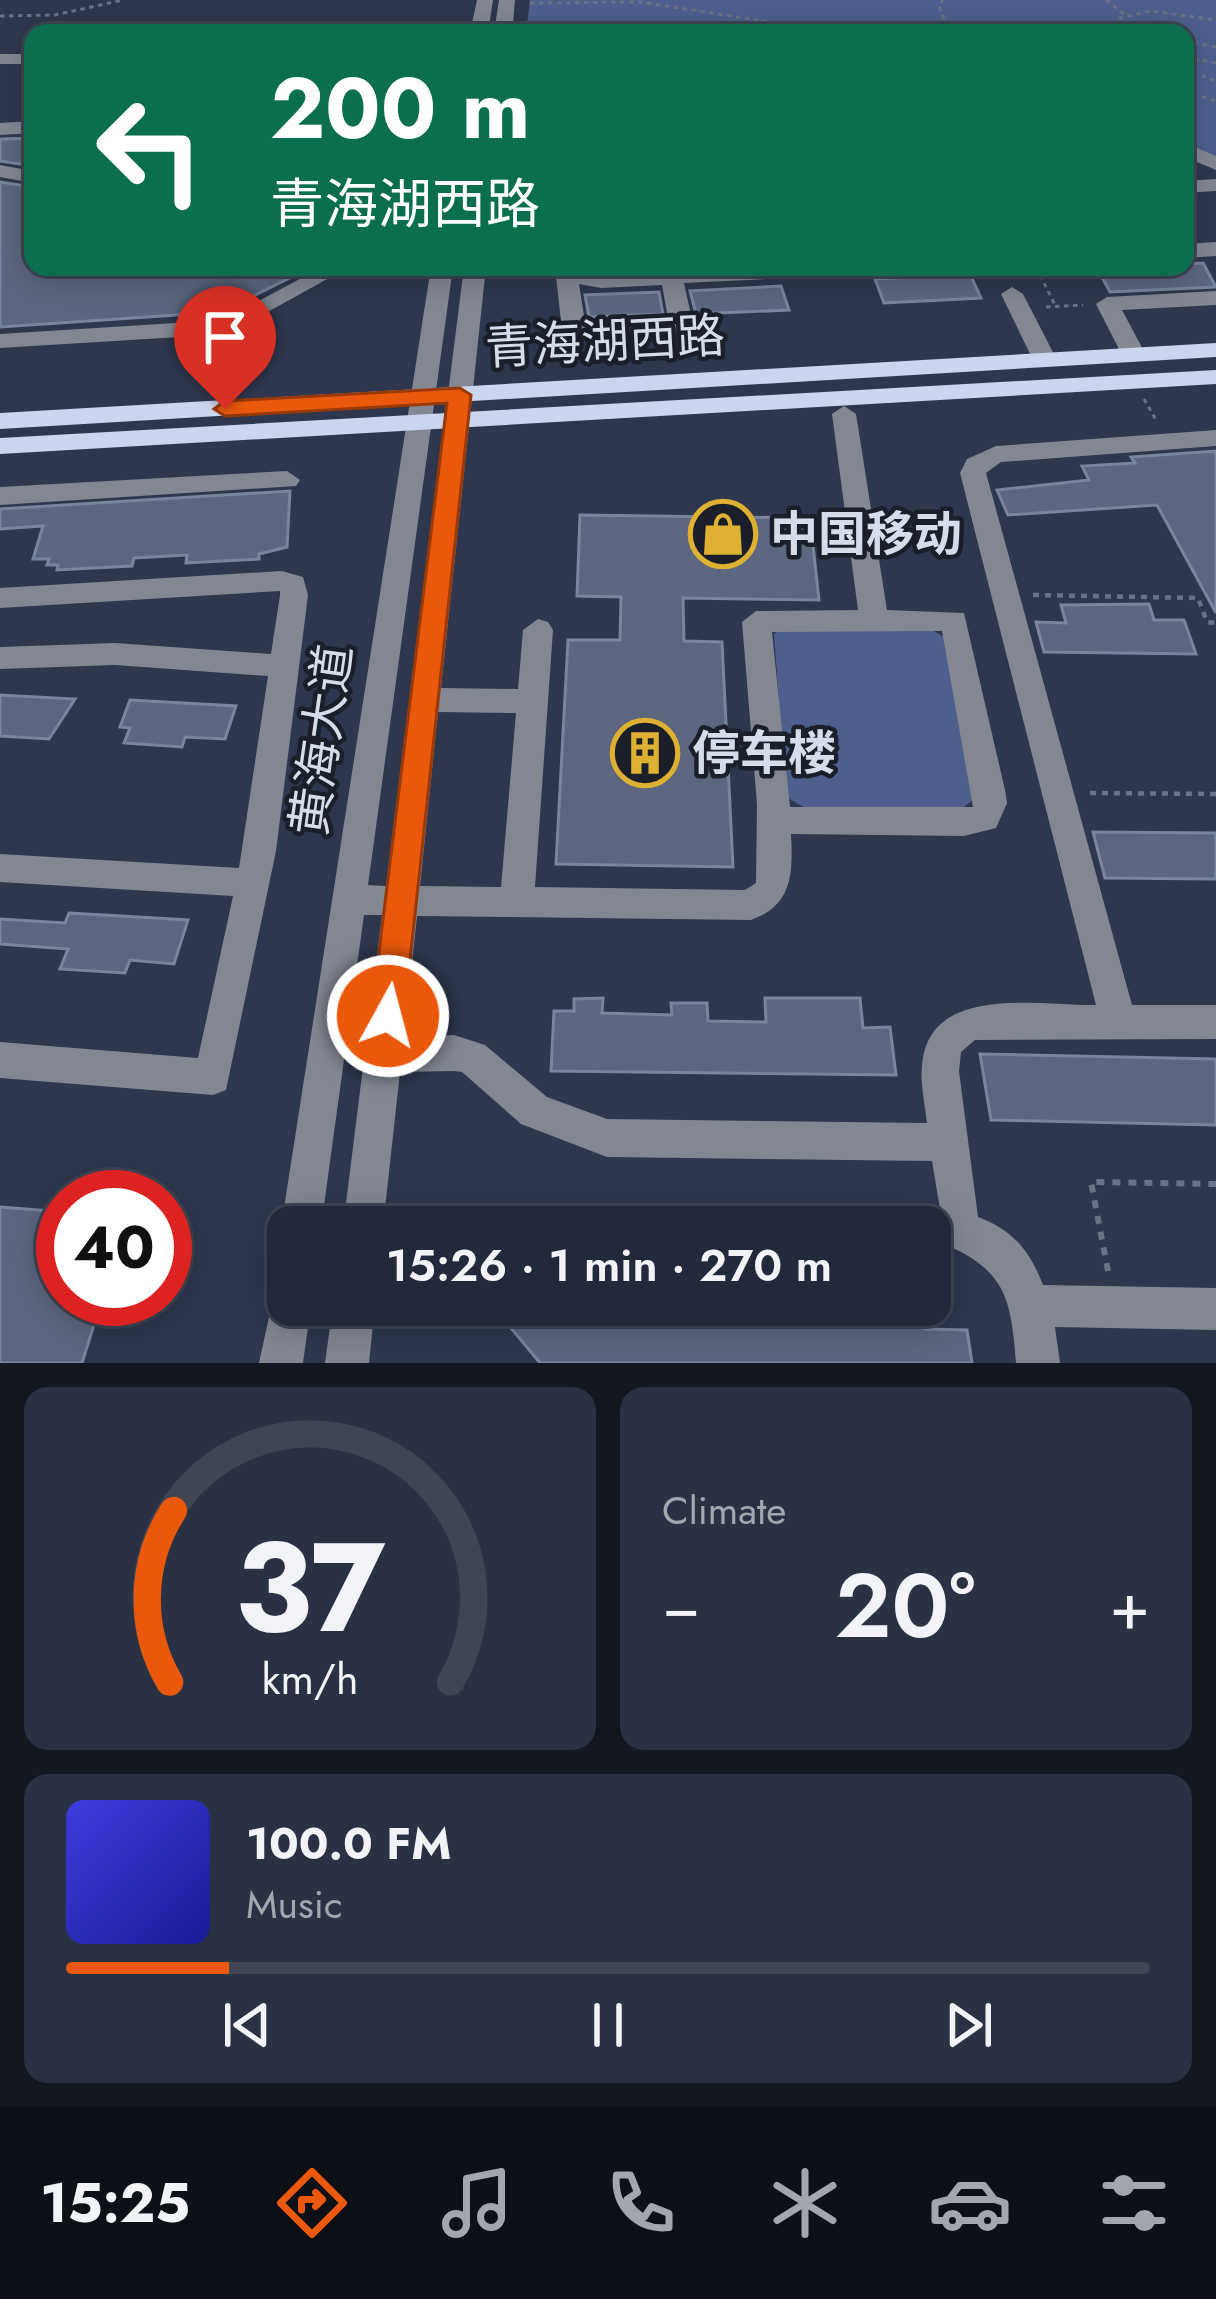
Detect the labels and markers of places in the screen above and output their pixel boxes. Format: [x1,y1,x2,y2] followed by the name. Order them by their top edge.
[174,286,276,409] pin
[688,499,758,569] shop icon: 中国移动
[770,500,962,569] place label: 中国移动
[610,718,680,788] building icon: 停车楼
[692,719,836,788] place label: 停车楼

